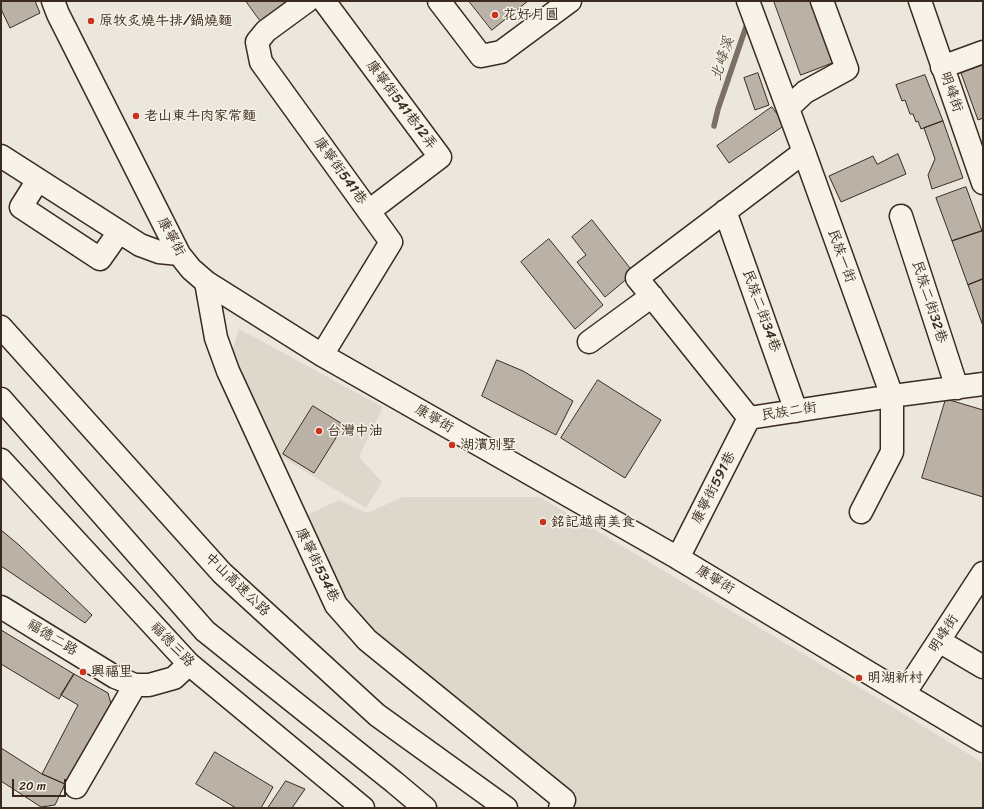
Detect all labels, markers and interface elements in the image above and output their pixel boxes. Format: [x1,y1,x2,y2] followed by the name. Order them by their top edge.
[503,7,559,23] place label: 花好月圓
[490,10,500,20] marker: 花好月圓
[99,13,232,29] place label: 原牧炙燒牛排/鍋燒麵
[86,16,96,26] marker: 原牧炙燒牛排/鍋燒麵
[707,35,739,83] water label: 北峰溪
[362,57,440,153] street label: 康寧街541巷12弄
[936,69,966,115] street label: 明峰街
[144,108,256,124] place label: 老山東牛肉家常麵
[131,111,141,121] marker: 老山東牛肉家常麵
[310,134,370,208] street label: 康寧街541巷
[153,215,189,259] street label: 康寧街
[824,227,858,285] street label: 民族一街
[908,259,950,345] street label: 民族二街32巷
[738,268,784,354] street label: 民族二街34巷
[760,399,818,425] street label: 民族二街
[412,401,456,437] street label: 康寧街
[327,423,383,439] place label: 台灣中油
[314,426,324,436] marker: 台灣中油
[460,437,516,453] place label: 湖濱別墅
[447,440,457,450] marker: 湖濱別墅
[689,449,739,527] street label: 康寧街591巷
[551,514,635,530] place label: 銘記越南美食
[538,517,548,527] marker: 銘記越南美食
[292,525,342,605] street label: 康寧街534巷
[201,550,273,620] street label: 中山高速公路
[693,562,737,598] street label: 康寧街
[926,612,962,656] street label: 明峰街
[24,616,80,660] street label: 福德二路
[147,619,197,671] street label: 福德三路
[91,664,133,680] place label: 興福里
[78,667,88,677] marker: 興福里
[867,670,923,686] place label: 明湖新村
[854,673,864,683] marker: 明湖新村
[14,771,68,797] scale bar
[19,775,46,797] text: 20 m

